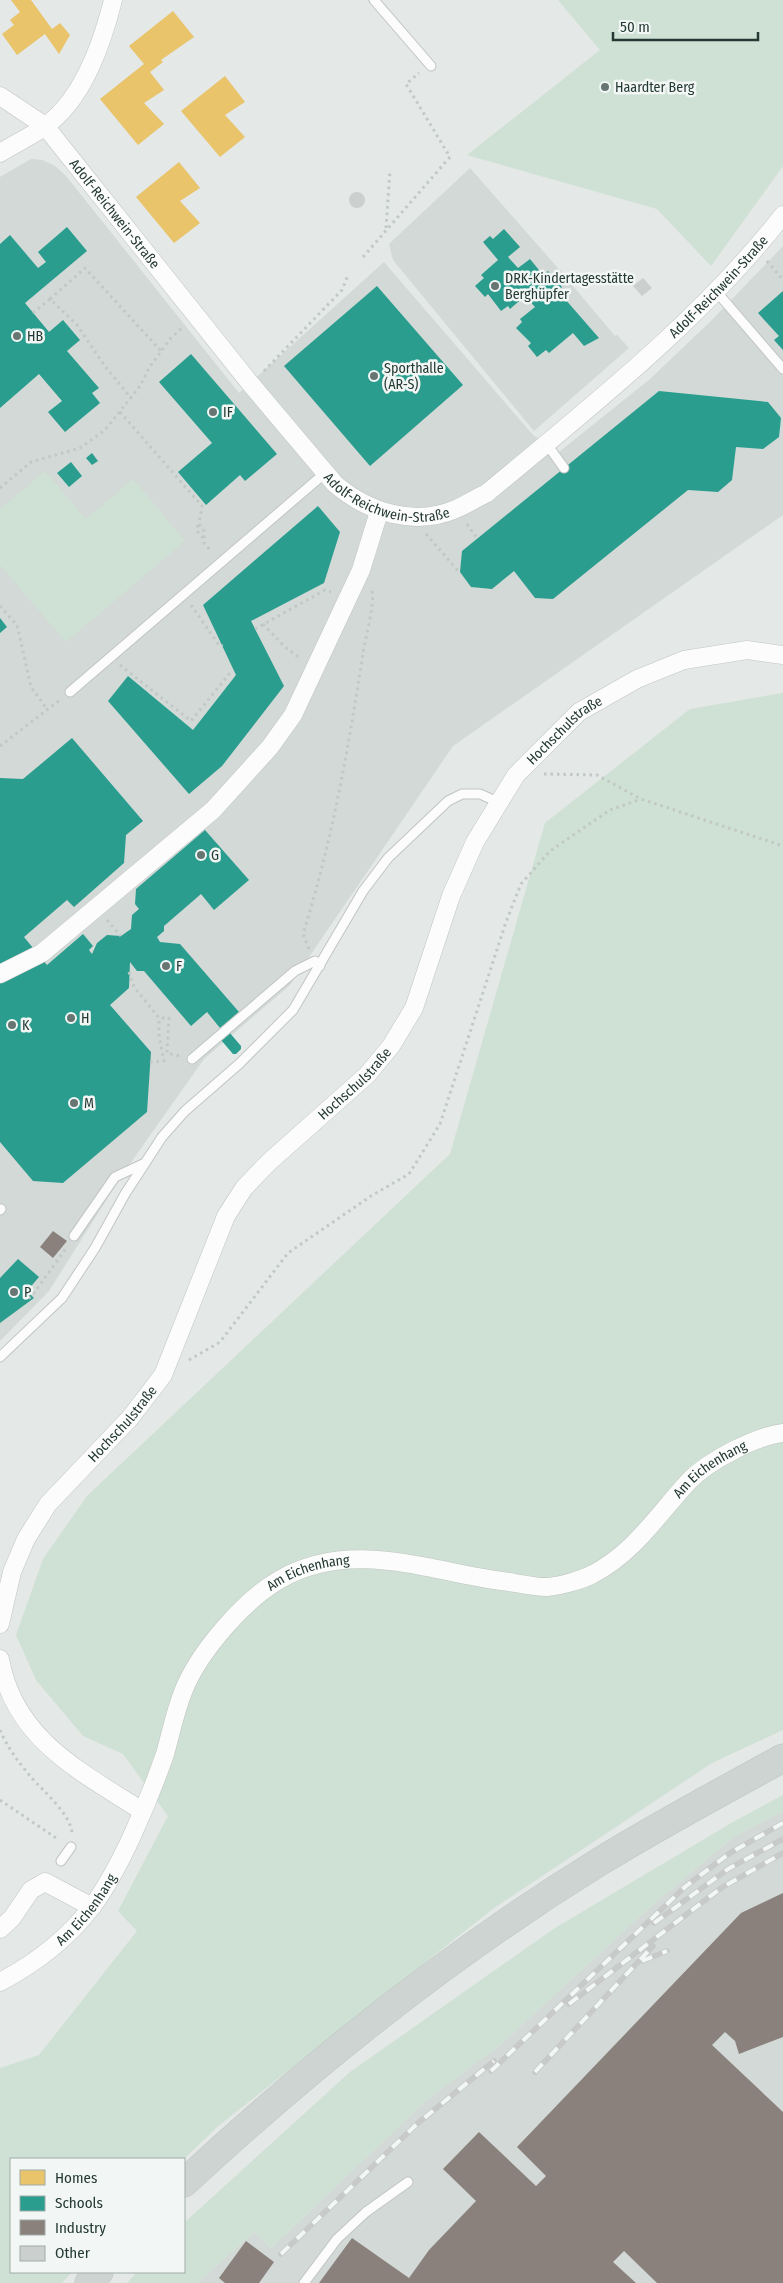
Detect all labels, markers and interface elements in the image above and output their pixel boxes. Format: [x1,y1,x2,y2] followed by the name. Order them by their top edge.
[613,10,758,42] scale bar
[620,18,650,36] text: 50 m
[615,79,695,96] place label: Haardter Berg
[599,81,611,93] marker: Haardter Berg
[66,155,164,272] street label: Adolf-Reichwein-Straße
[665,232,771,341] street label: Adolf-Reichwein-Straße
[505,270,634,303] place label: DRK-Kindertagesstätte Berghüpfer
[489,280,501,292] marker: DRK-Kindertagesstätte Berghüpfer
[27,328,43,345] place label: HB
[11,330,23,342] marker: HB
[384,360,444,393] place label: Sporthalle (AR-S)
[368,370,380,382] marker: Sporthalle (AR-S)
[223,404,233,421] place label: IF
[207,406,219,418] marker: IF
[320,469,452,525] street label: Adolf-Reichwein-Straße
[523,692,605,768] street label: Hochschulstraße
[211,847,219,864] place label: G
[195,849,207,861] marker: G
[176,958,182,975] place label: F
[160,960,172,972] marker: F
[81,1010,89,1027] place label: H
[65,1012,77,1024] marker: H
[22,1017,30,1034] place label: K
[6,1019,18,1031] marker: K
[314,1044,395,1123] street label: Hochschulstraße
[84,1095,94,1112] place label: M
[68,1097,80,1109] marker: M
[24,1284,31,1301] place label: P
[8,1286,20,1298] marker: P
[84,1382,160,1465] street label: Hochschulstraße
[669,1437,750,1501] street label: Am Eichenhang
[263,1551,350,1594] street label: Am Eichenhang
[52,1870,120,1949] street label: Am Eichenhang
[10,2158,185,2273] legend
[55,2169,97,2187] text: Homes
[55,2194,103,2212] text: Schools
[55,2219,106,2237] text: Industry
[55,2244,91,2262] text: Other

